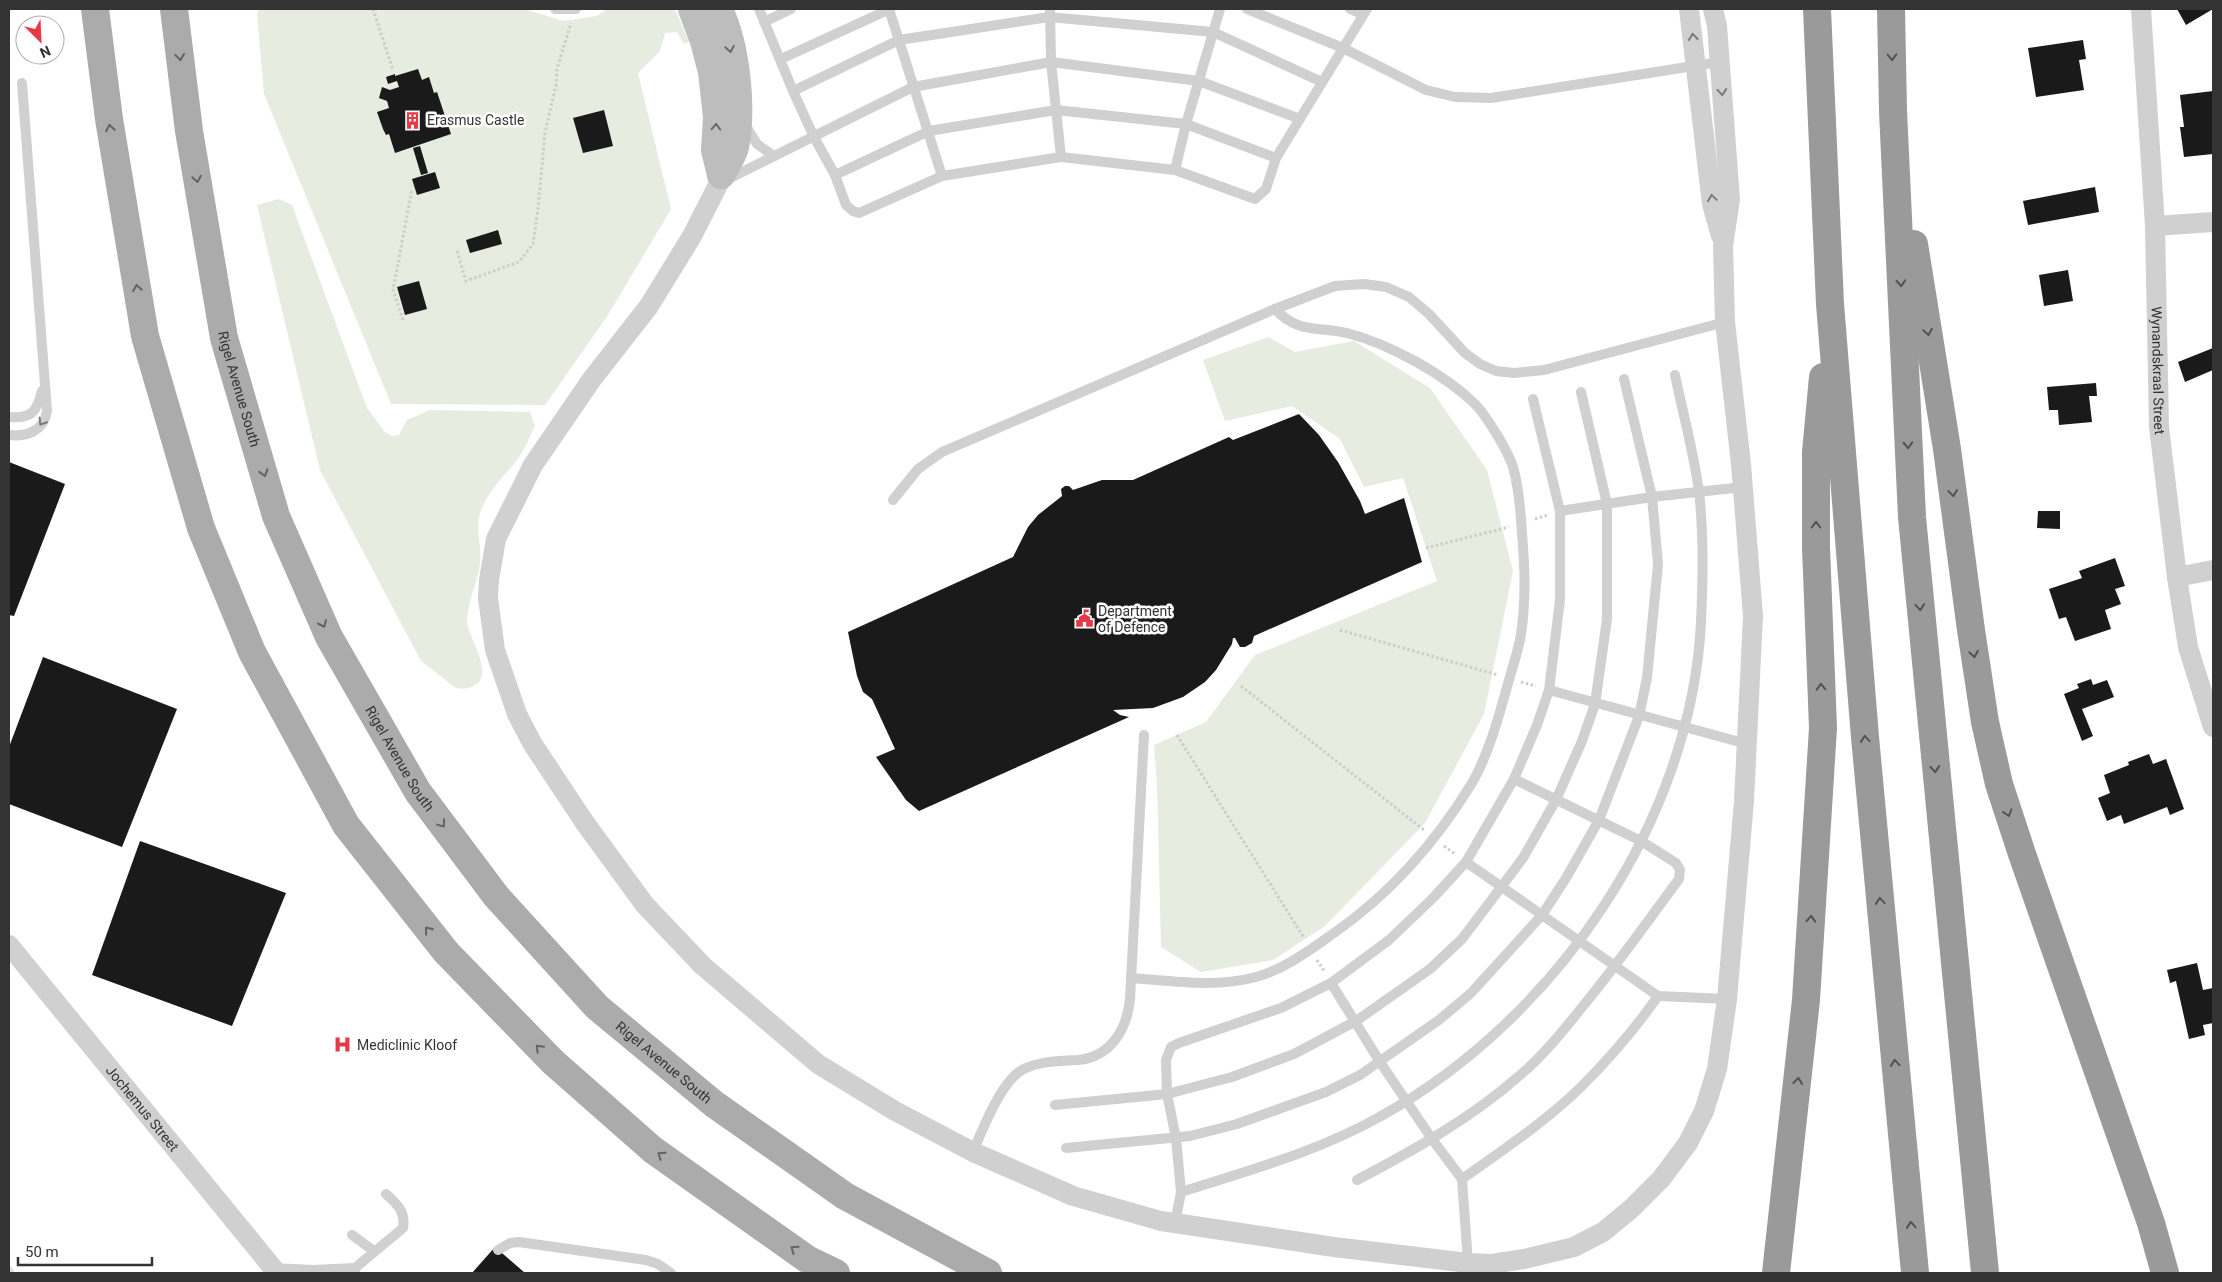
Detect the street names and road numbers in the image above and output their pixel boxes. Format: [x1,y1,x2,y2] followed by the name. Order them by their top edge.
[2149,306,2168,436] street label: Wynandskraal Street
[215,330,263,449] street label: Rigel Avenue South
[362,703,437,814] street label: Rigel Avenue South
[613,1018,715,1107] street label: Rigel Avenue South
[103,1062,182,1155] street label: Jochemus Street

